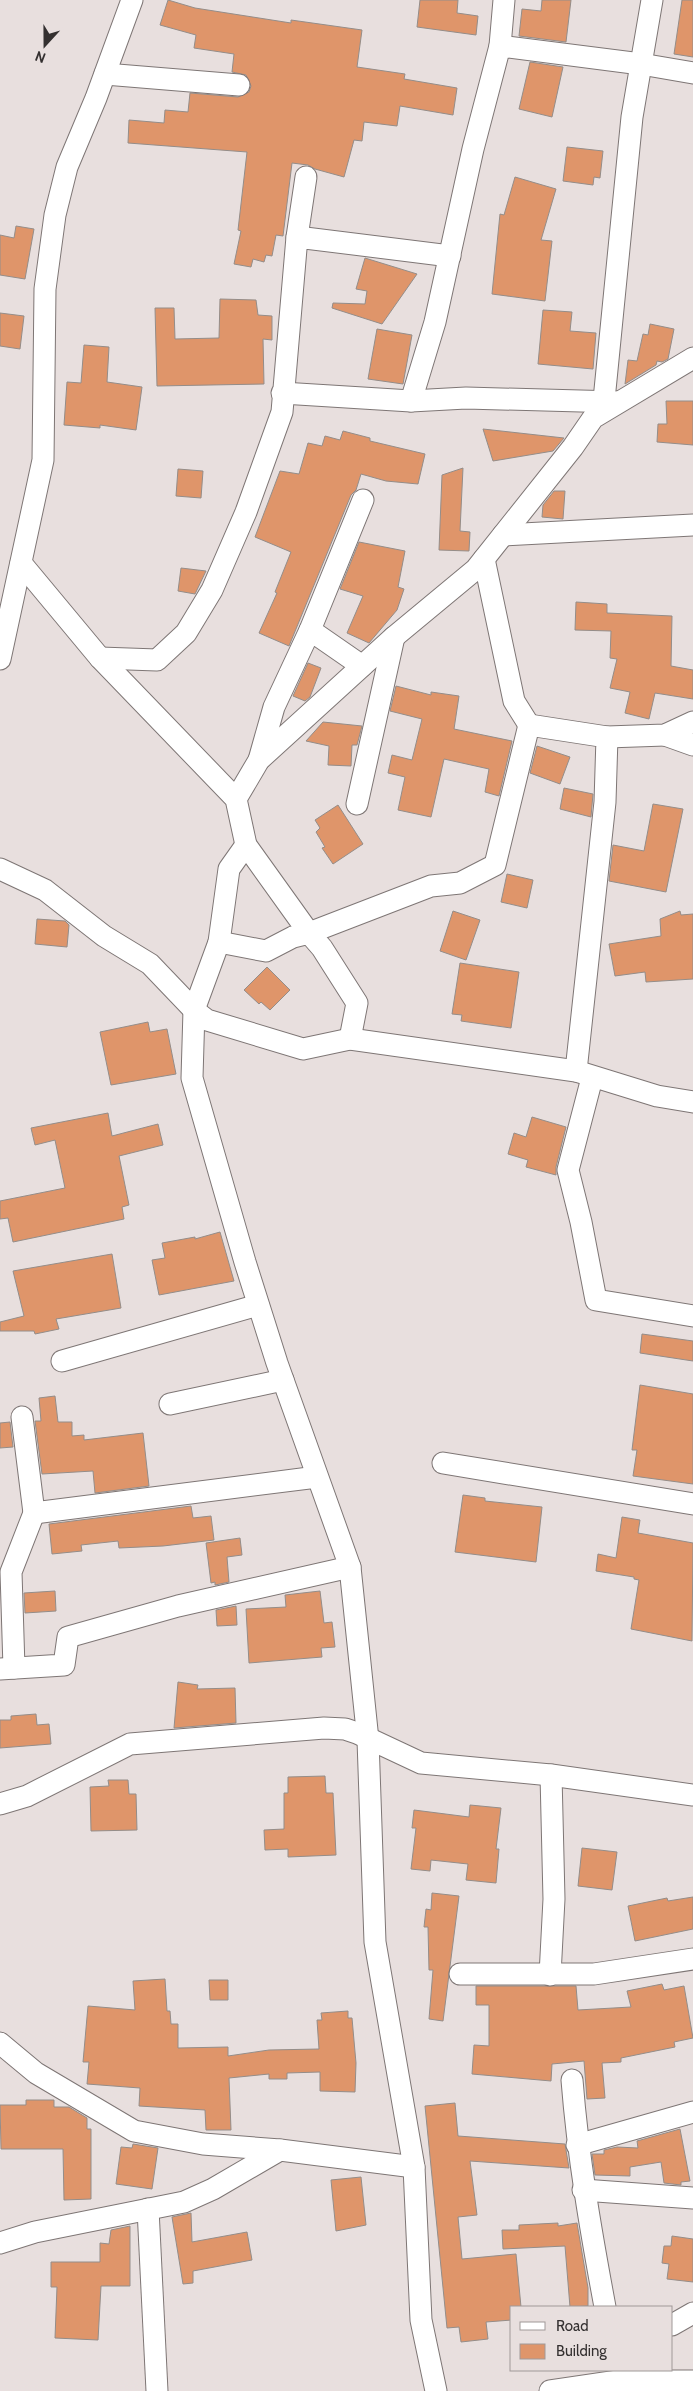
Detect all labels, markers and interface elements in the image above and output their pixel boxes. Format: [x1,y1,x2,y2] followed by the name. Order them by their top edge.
[20,20,70,70] north arrow
[32,47,48,67] text: N
[510,2306,673,2371] legend
[556,2317,589,2335] text: Road
[556,2342,607,2360] text: Building

